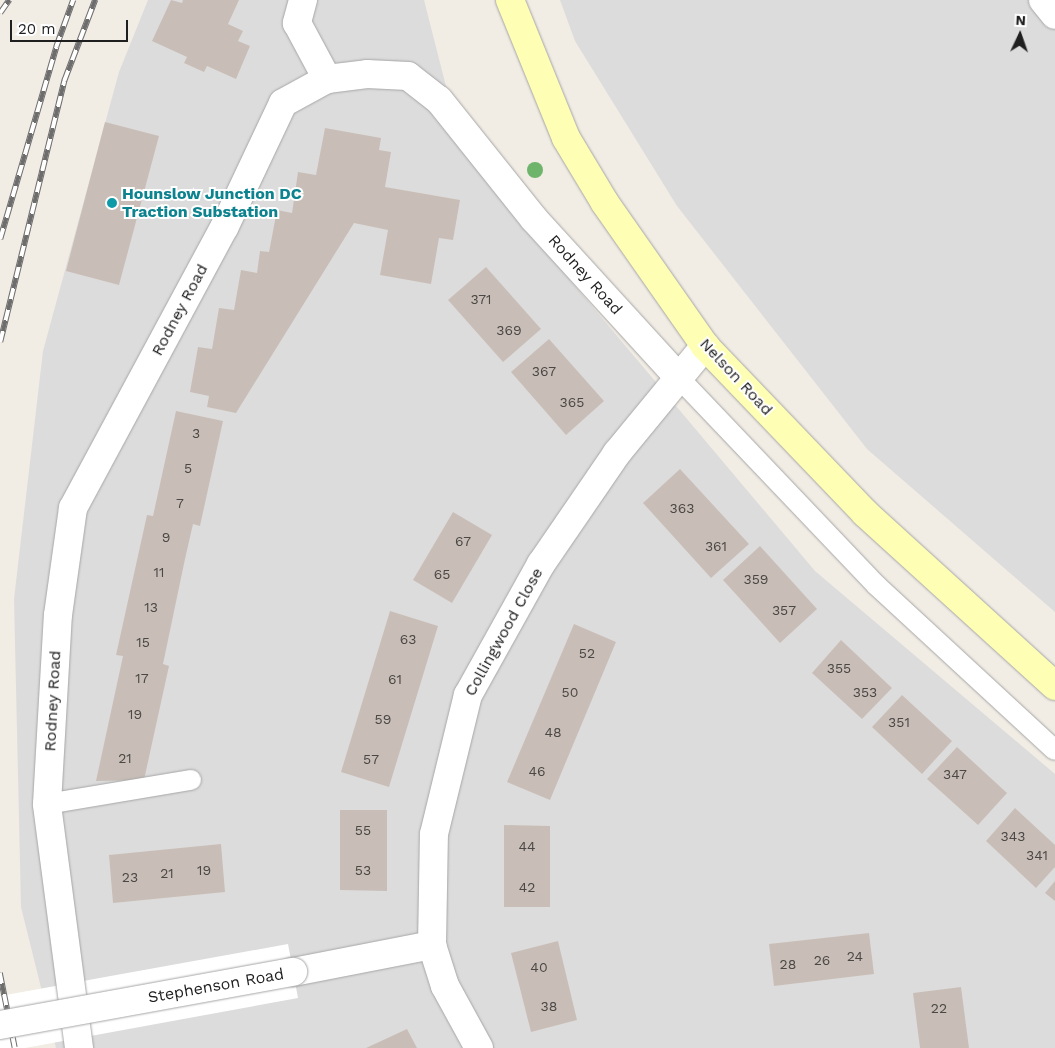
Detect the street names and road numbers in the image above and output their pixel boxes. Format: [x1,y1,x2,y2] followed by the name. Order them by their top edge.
[544,231,626,319] street label: Rodney Road
[148,261,212,359] street label: Rodney Road
[695,335,777,419] street label: Nelson Road
[461,564,547,700] street label: Collingwood Close
[41,650,65,752] street label: Rodney Road
[147,965,285,1007] street label: Stephenson Road

